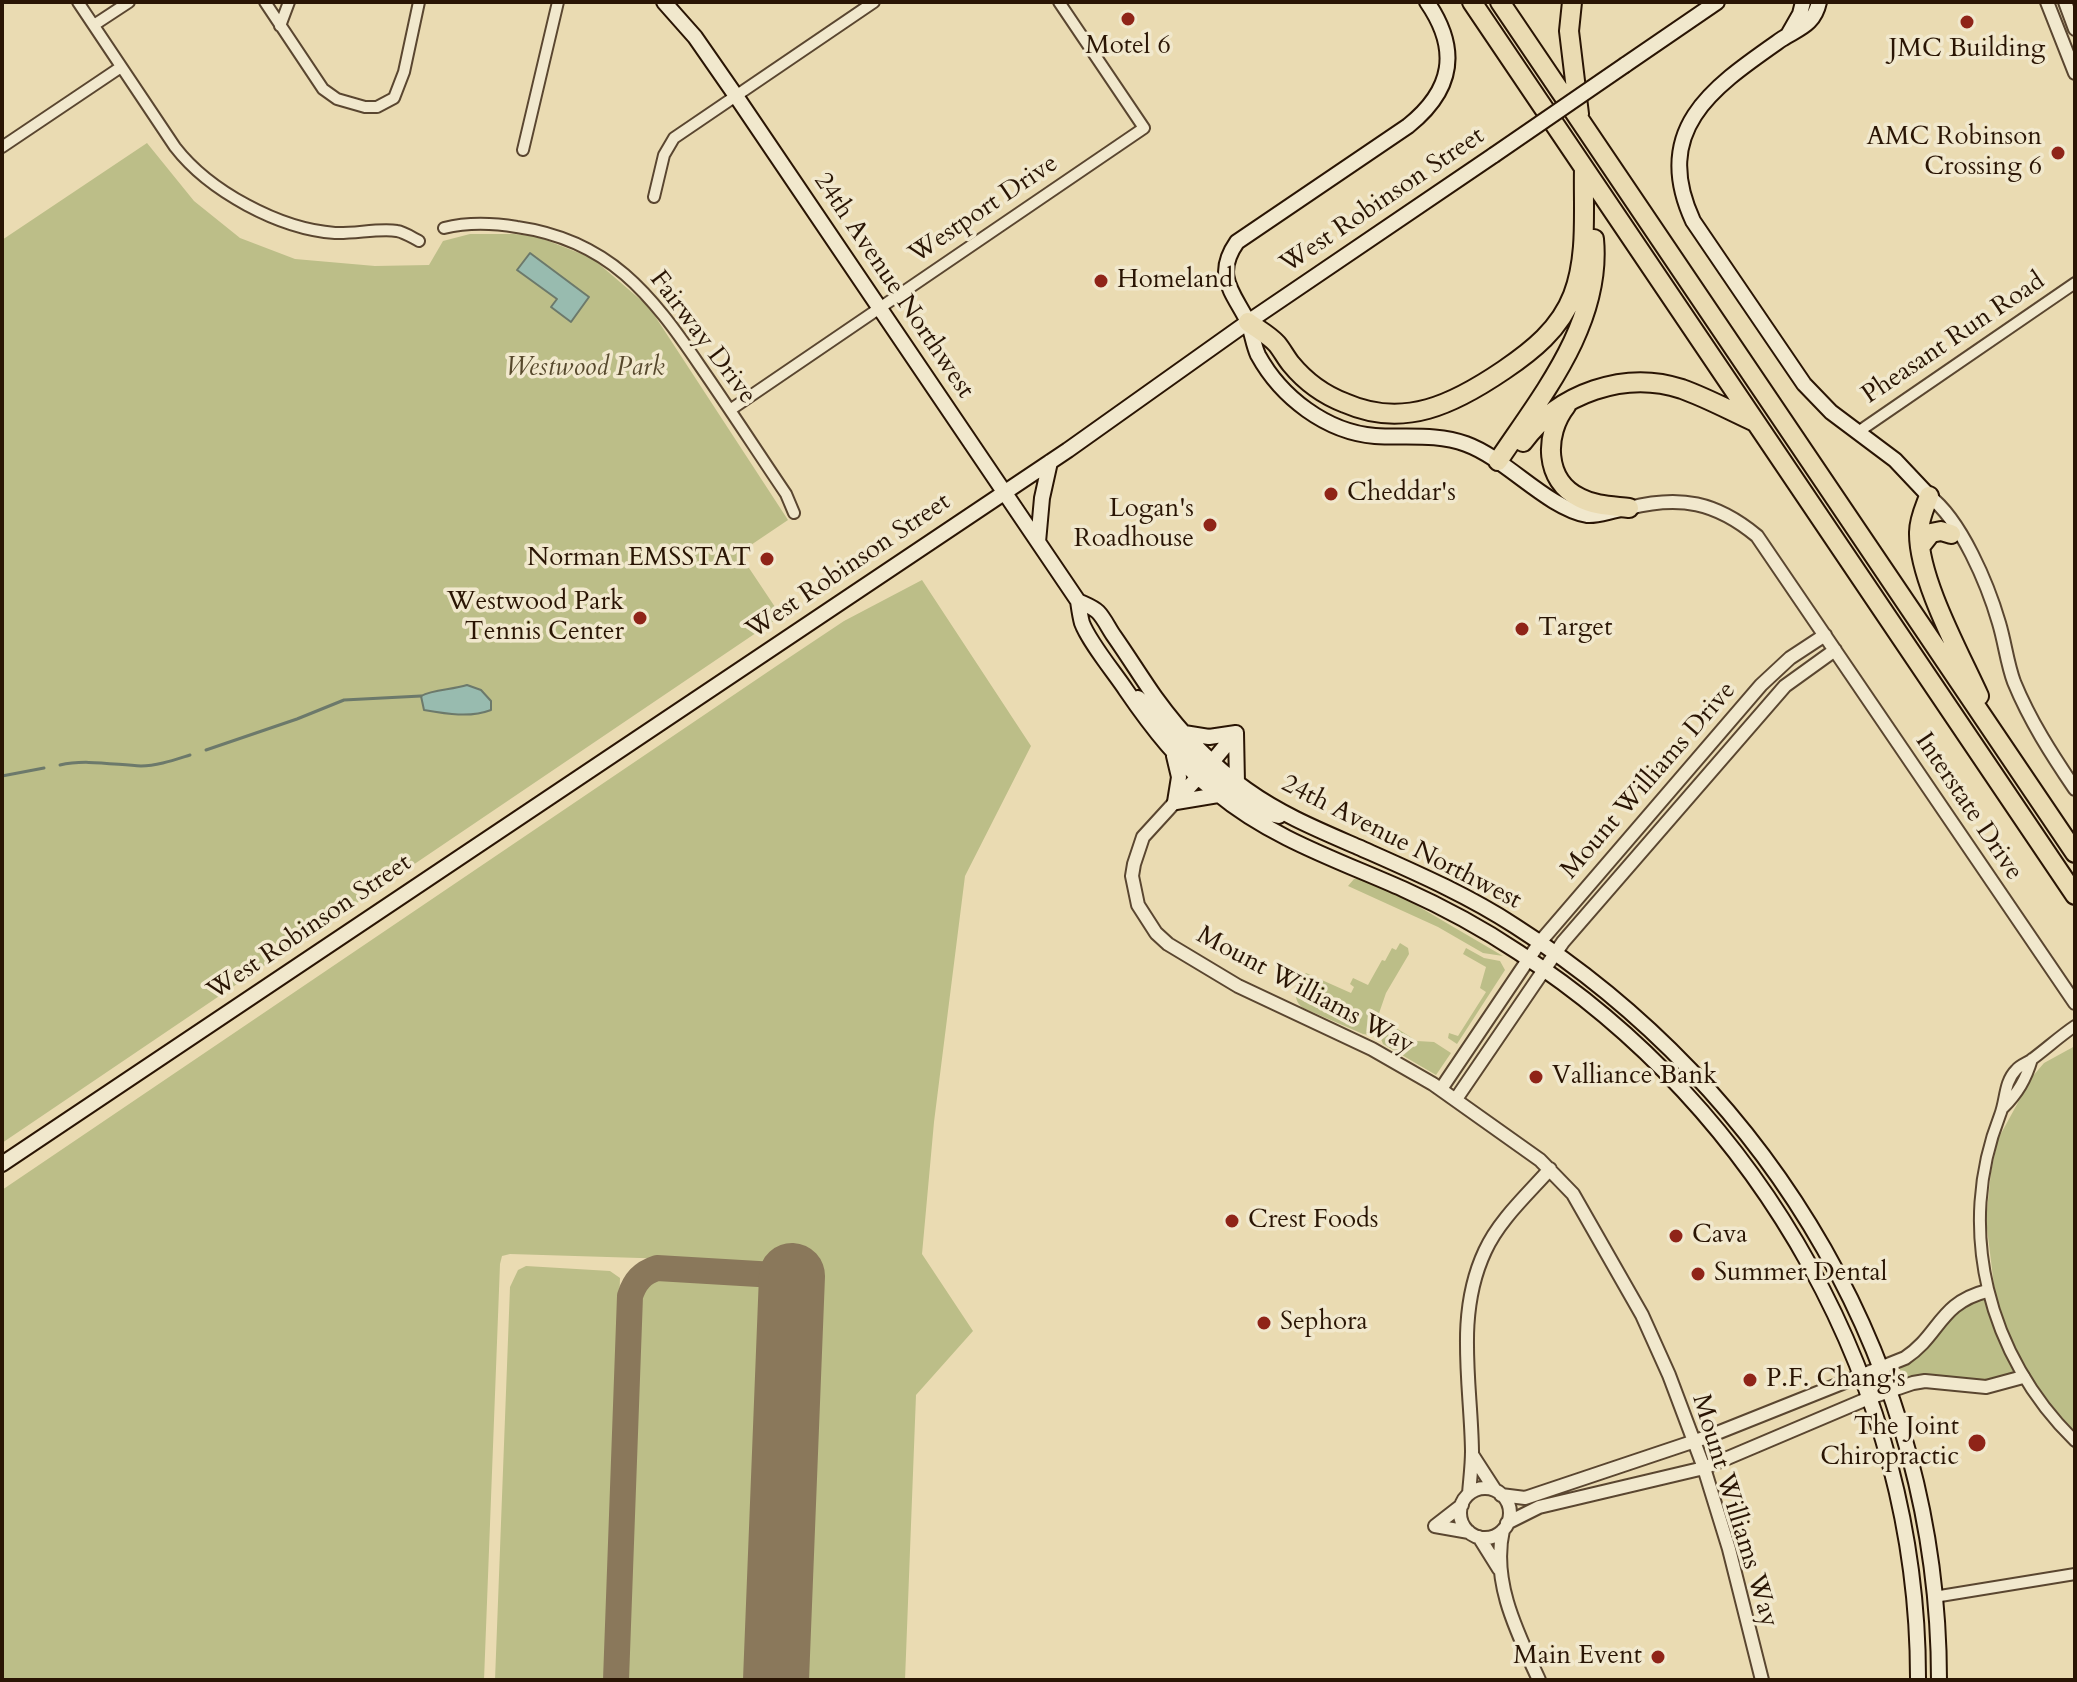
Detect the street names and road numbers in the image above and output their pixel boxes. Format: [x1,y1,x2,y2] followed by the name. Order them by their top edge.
[1275,121,1491,281] street label: West Robinson Street
[904,149,1064,271] street label: Westport Drive
[806,167,980,405] street label: 24th Avenue Northwest
[642,265,762,411] street label: Fairway Drive
[1857,266,2051,412] street label: Pheasant Run Road
[741,487,957,647] street label: West Robinson Street
[1555,676,1743,886] street label: Mount Williams Drive
[1907,727,2029,887] street label: Interstate Drive
[1276,769,1526,917] street label: 24th Avenue Northwest
[202,848,418,1008] street label: West Robinson Street
[1191,920,1419,1062] street label: Mount Williams Way
[1684,1391,1784,1631] street label: Mount Williams Way

